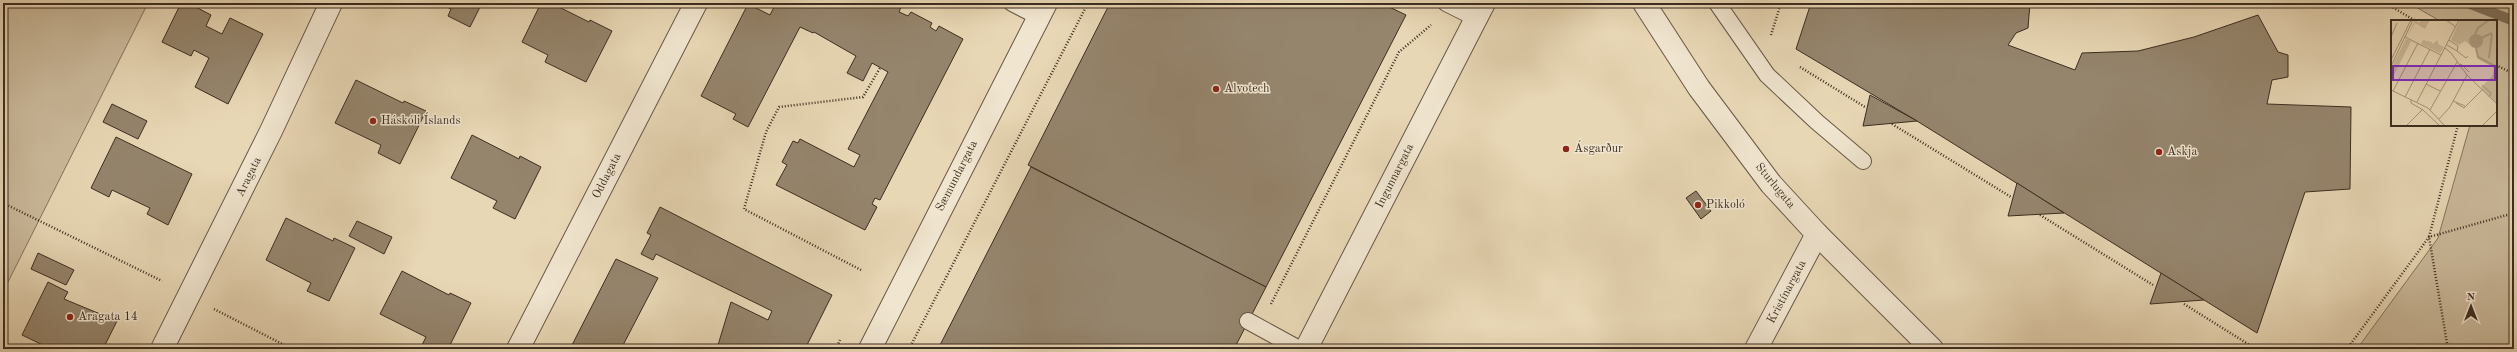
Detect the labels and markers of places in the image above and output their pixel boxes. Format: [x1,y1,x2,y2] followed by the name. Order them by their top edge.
[1224,83,1270,95] place label: Alvotech
[1211,84,1221,94] marker: Alvotech
[381,112,461,127] place label: Háskóli Íslands
[368,116,378,126] marker: Háskóli Íslands
[1574,140,1623,155] place label: Ásgarður
[1561,144,1571,154] marker: Ásgarður
[2167,146,2197,158] place label: Askja
[2154,147,2164,157] marker: Askja
[1706,199,1745,211] place label: Pikkoló
[1693,200,1703,210] marker: Pikkoló
[78,311,138,323] place label: Aragata 14
[65,312,75,322] marker: Aragata 14

